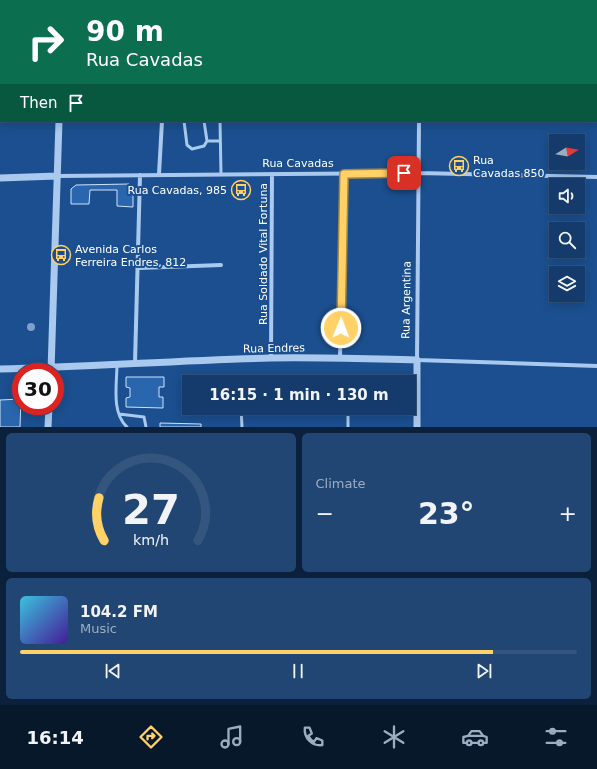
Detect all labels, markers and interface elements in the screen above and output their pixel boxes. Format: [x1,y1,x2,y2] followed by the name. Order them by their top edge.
[86,15,164,48] text: 90 m
[20,16,72,68] icon: right
[86,49,203,70] text: Rua Cavadas
[65,92,87,114] icon: arrive
[20,94,57,112] text: Then
[549,134,585,170] north arrow
[549,134,585,302] map controls
[473,154,545,180] place label: Rua Cavadas 850
[448,155,470,177] bus stop icon: Rua Cavadas 850
[387,156,421,190] pin
[262,157,334,170] street label: Rua Cavadas
[393,162,415,184] icon: arrive
[549,178,585,214] button: sound
[230,179,252,201] bus stop icon: Rua Cavadas, 985
[257,183,270,325] street label: Rua Soldado Vital Fortuna
[128,184,227,197] place label: Rua Cavadas, 985
[549,222,585,258] button: search
[75,243,186,269] place label: Avenida Carlos Ferreira Endres, 812
[50,244,72,266] bus stop icon: Avenida Carlos Ferreira Endres, 812
[399,261,414,339] street label: Rua Argentina
[549,266,585,302] button: layers
[320,307,362,349] position arrow
[243,341,305,356] street label: Rua Endres
[12,363,64,415] speed limit sign: 30
[209,386,389,404] text: 16:15 · 1 min · 130 m
[316,476,366,491] text: Climate
[122,484,180,533] text: 27
[418,496,475,531] text: 23°
[316,501,334,526] text: −
[559,501,577,526] text: +
[133,531,169,547] text: km/h
[80,603,158,621] text: 104.2 FM
[80,621,117,636] text: Music
[102,660,124,682] icon: previous
[287,660,309,682] icon: pause
[473,660,495,682] icon: next
[137,723,165,751] icon: directions
[218,723,246,751] icon: music
[299,723,327,751] icon: phone
[380,723,408,751] icon: climate
[461,723,489,751] icon: car
[542,723,570,751] icon: filters
[27,727,84,748] text: 16:14

